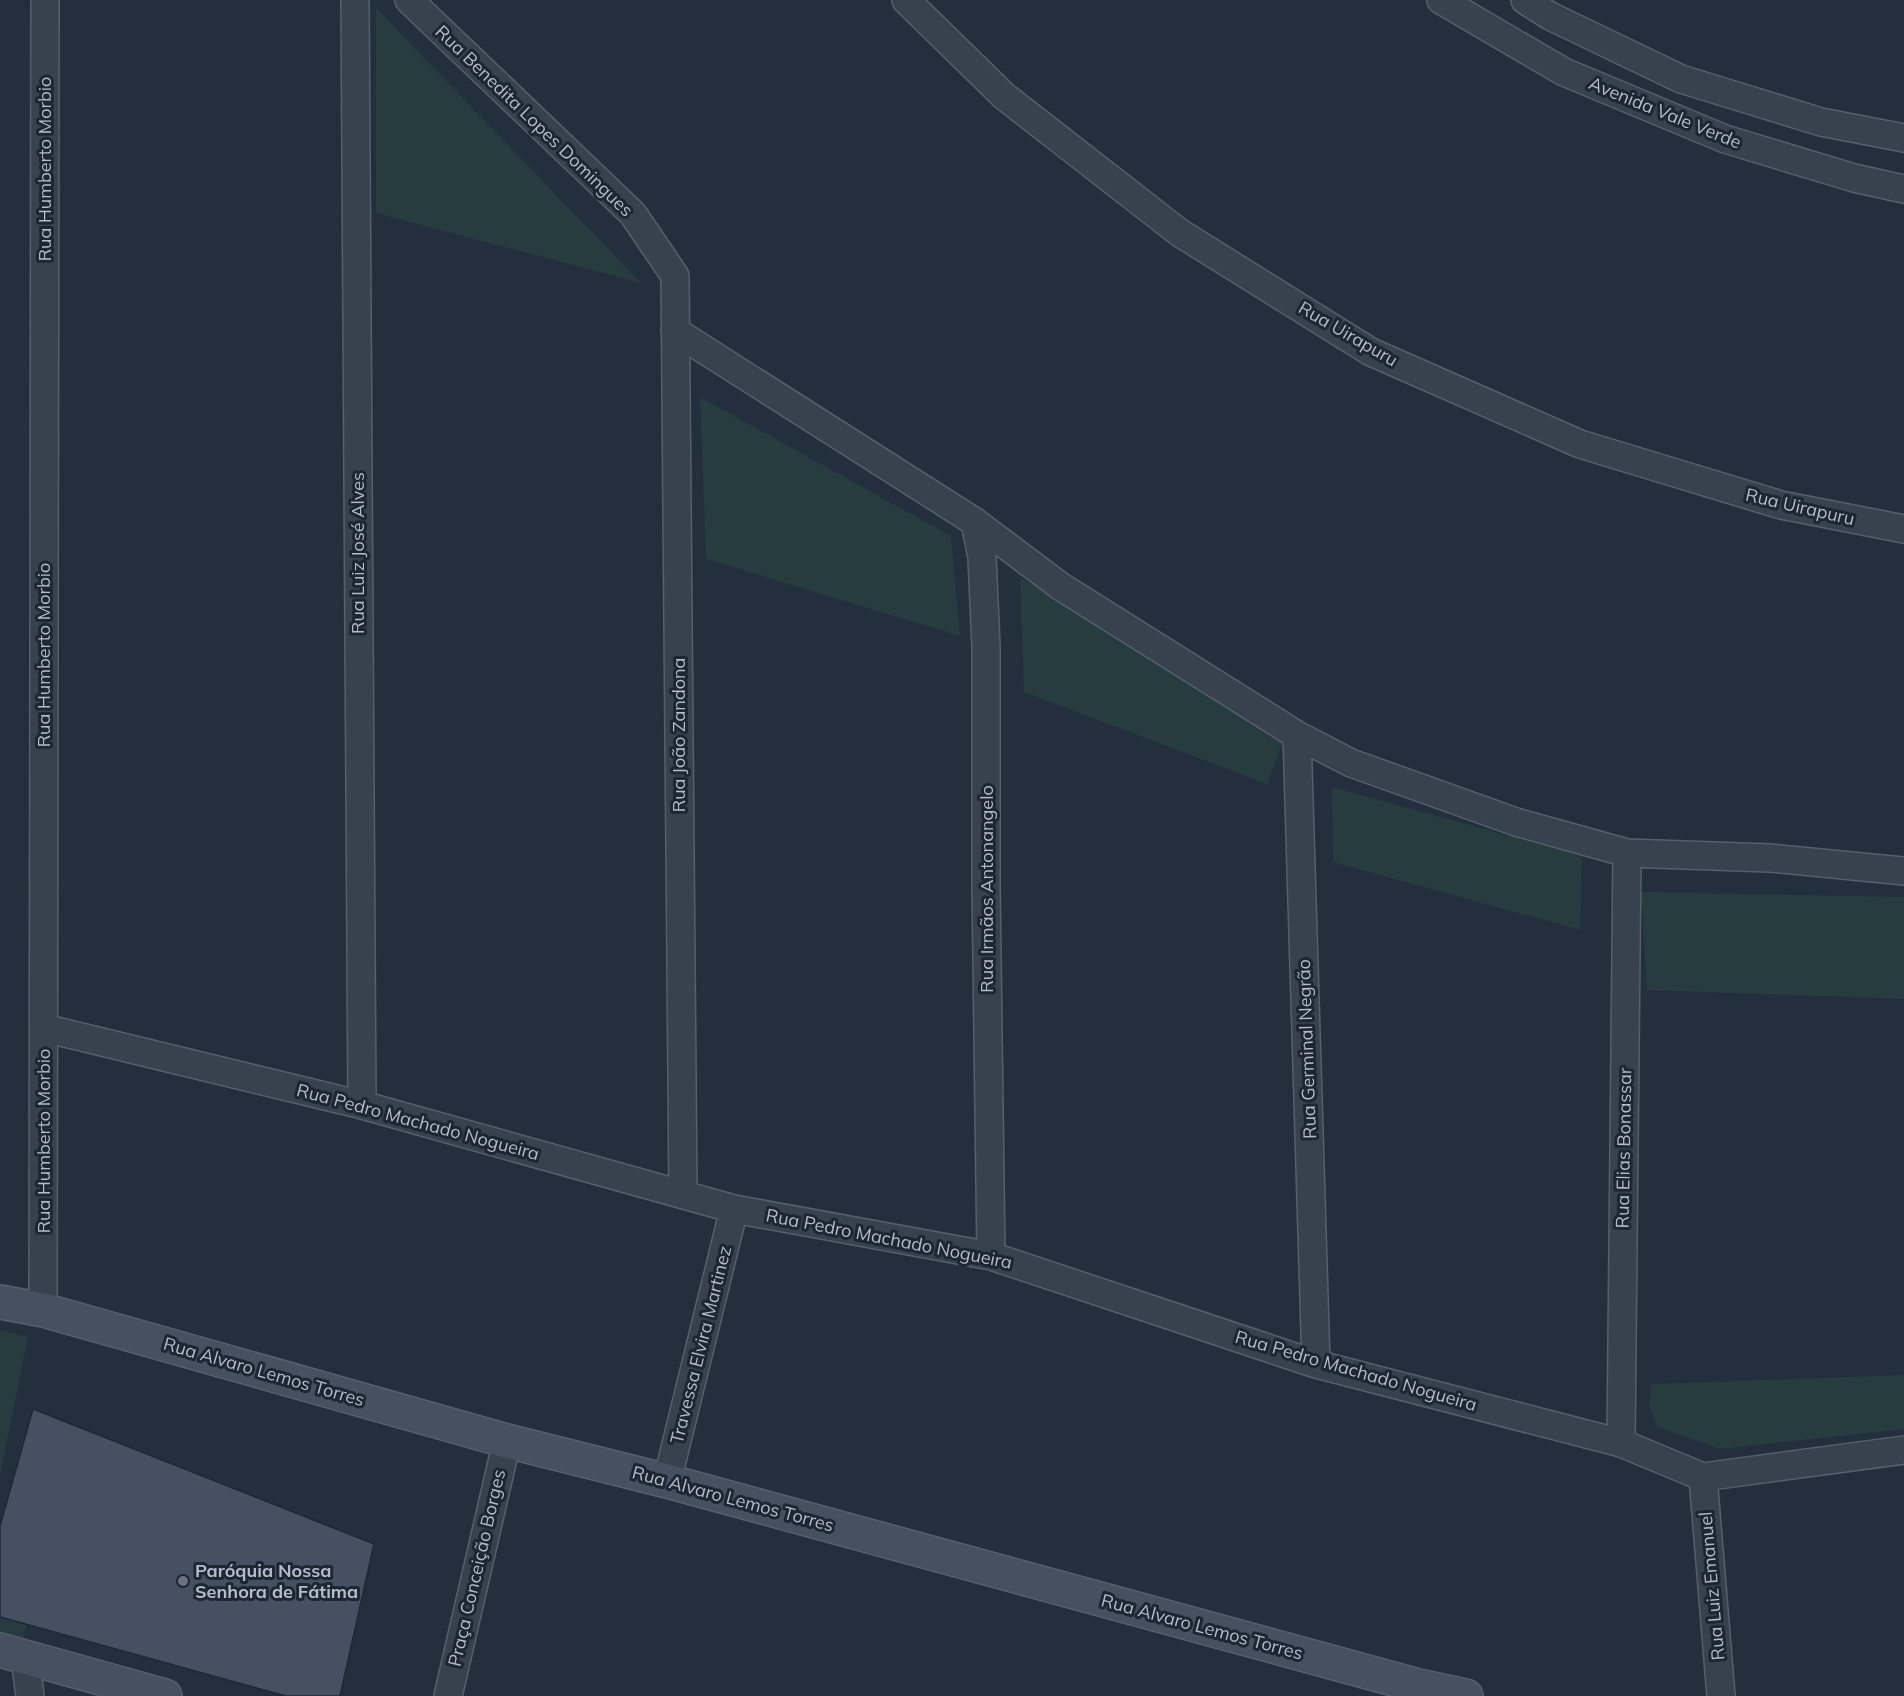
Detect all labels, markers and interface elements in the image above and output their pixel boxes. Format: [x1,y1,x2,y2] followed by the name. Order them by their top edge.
[431,20,638,221] street label: Rua Benedita Lopes Domingues
[1586,71,1745,154] street label: Avenida Vale Verde
[33,77,56,261] street label: Rua Humberto Morbio
[1294,296,1402,371] street label: Rua Uirapuru
[346,472,369,634] street label: Rua Luiz José Alves
[1743,483,1857,530] street label: Rua Uirapuru
[32,563,55,747] street label: Rua Humberto Morbio
[667,658,690,812] street label: Rua João Zandona
[975,785,998,993] street label: Rua Irmãos Antonangelo
[1292,959,1321,1139] street label: Rua Germinal Negrão
[32,1049,55,1233] street label: Rua Humberto Morbio
[1611,1067,1636,1229] street label: Rua Elias Bonassar
[294,1078,542,1165] street label: Rua Pedro Machado Nogueira
[764,1203,1014,1274] street label: Rua Pedro Machado Nogueira
[665,1243,736,1446] street label: Travessa Elvira Martinez
[1233,1325,1480,1416] street label: Rua Pedro Machado Nogueira
[161,1332,367,1411] street label: Rua Alvaro Lemos Torres
[630,1460,837,1537] street label: Rua Alvaro Lemos Torres
[443,1467,510,1669] street label: Praça Conceição Borges
[1694,1511,1729,1661] street label: Rua Luiz Emanuel
[195,1559,358,1603] place label: Paróquia Nossa Senhora de Fátima
[176,1574,190,1588] marker: Paróquia Nossa Senhora de Fátima
[1099,1588,1306,1665] street label: Rua Alvaro Lemos Torres

